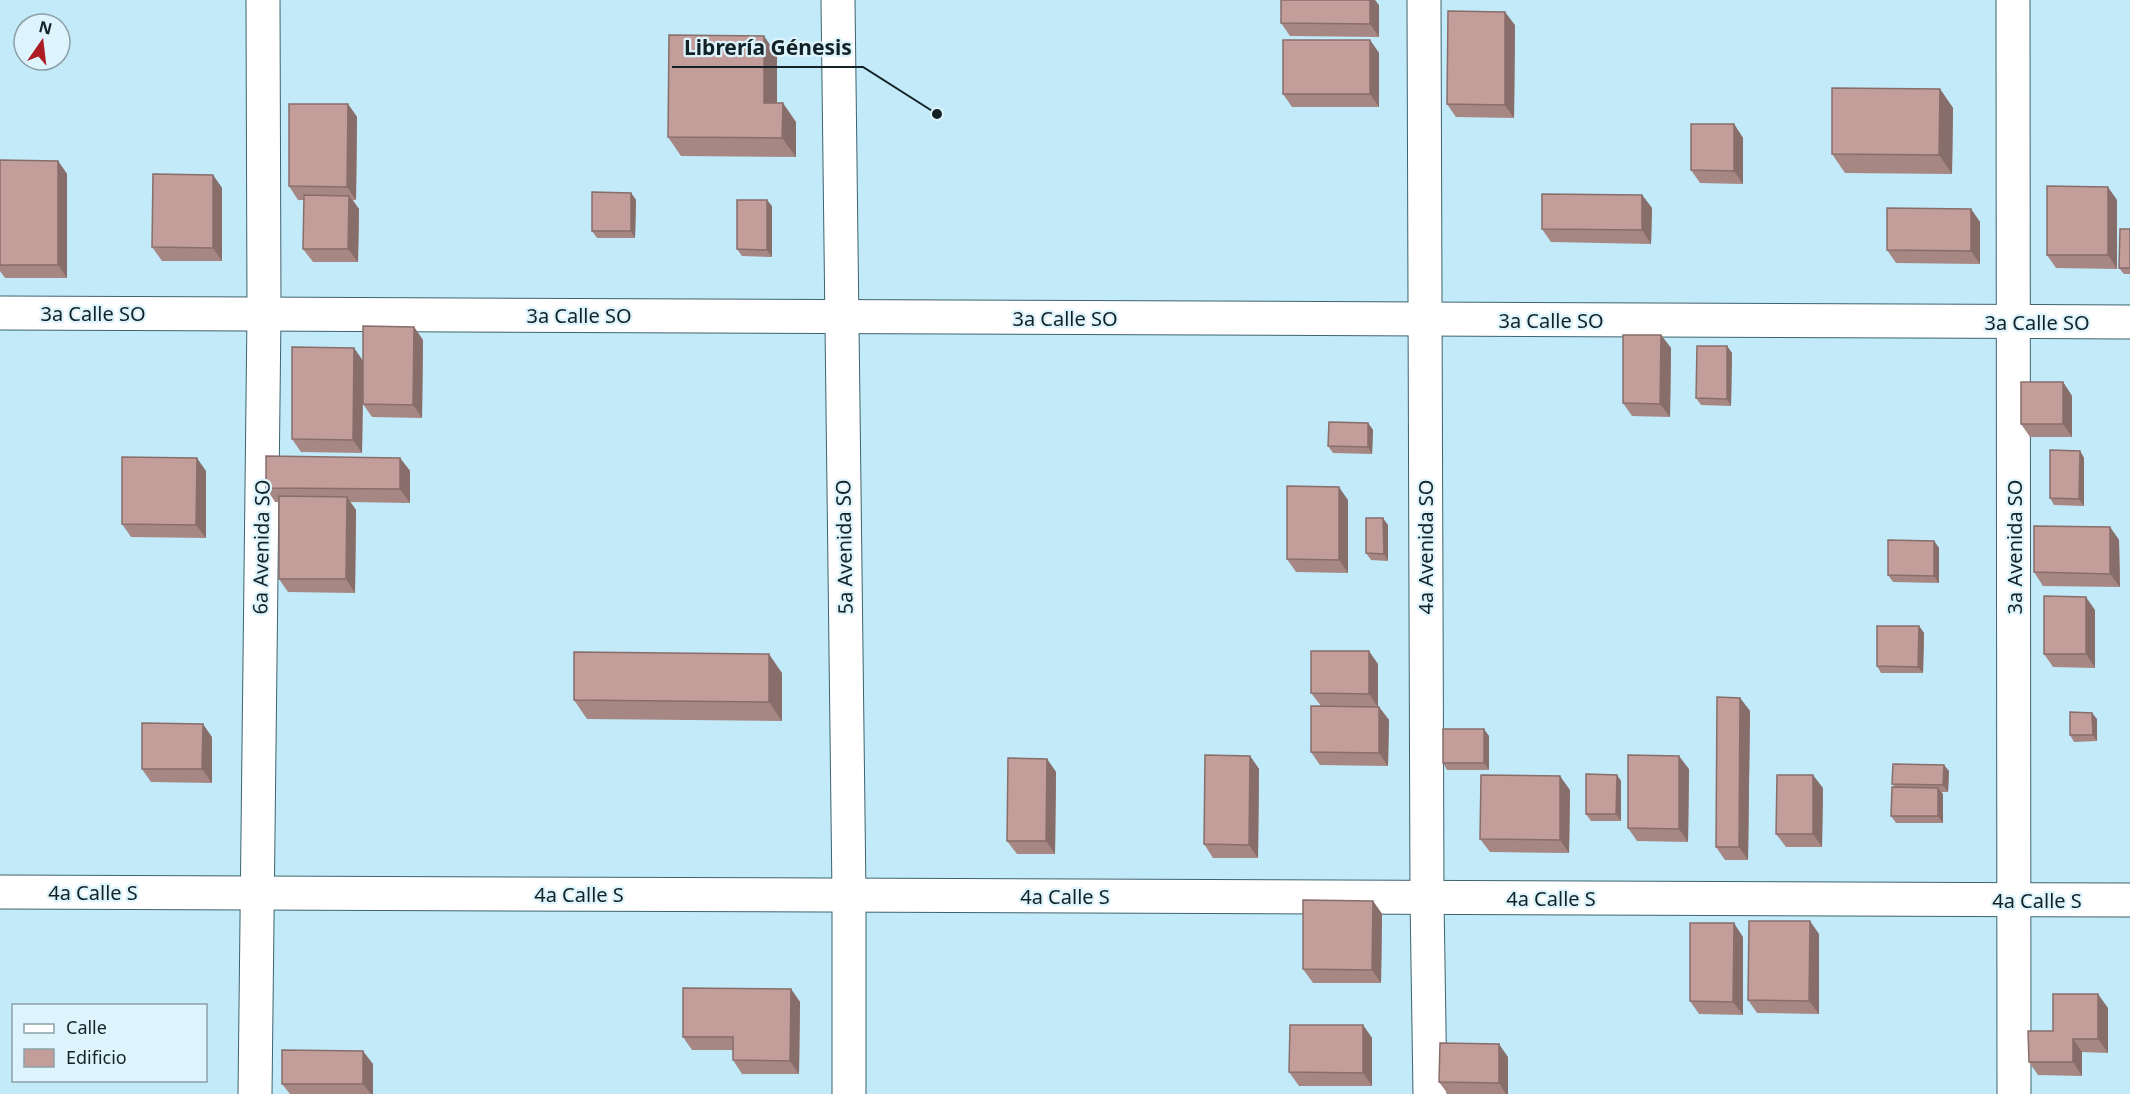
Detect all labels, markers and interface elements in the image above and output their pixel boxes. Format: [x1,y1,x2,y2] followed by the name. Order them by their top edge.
[12,12,72,72] north arrow
[37,15,55,40] text: N
[672,28,863,67] callout: Librería Génesis
[684,33,852,61] text: Librería Génesis
[40,300,146,327] street label: 3a Calle SO
[526,302,632,329] street label: 3a Calle SO
[1012,305,1118,332] street label: 3a Calle SO
[1498,307,1604,334] street label: 3a Calle SO
[1984,309,2090,336] street label: 3a Calle SO
[246,479,276,615] street label: 6a Avenida SO
[829,479,859,615] street label: 5a Avenida SO
[1412,480,1439,614] street label: 4a Avenida SO
[2001,480,2028,614] street label: 3a Avenida SO
[48,879,138,906] street label: 4a Calle S
[534,881,624,908] street label: 4a Calle S
[1020,883,1110,910] street label: 4a Calle S
[1506,885,1596,912] street label: 4a Calle S
[1992,887,2082,914] street label: 4a Calle S
[12,1004,207,1082] legend
[66,1015,107,1039] text: Calle
[66,1045,127,1069] text: Edificio

